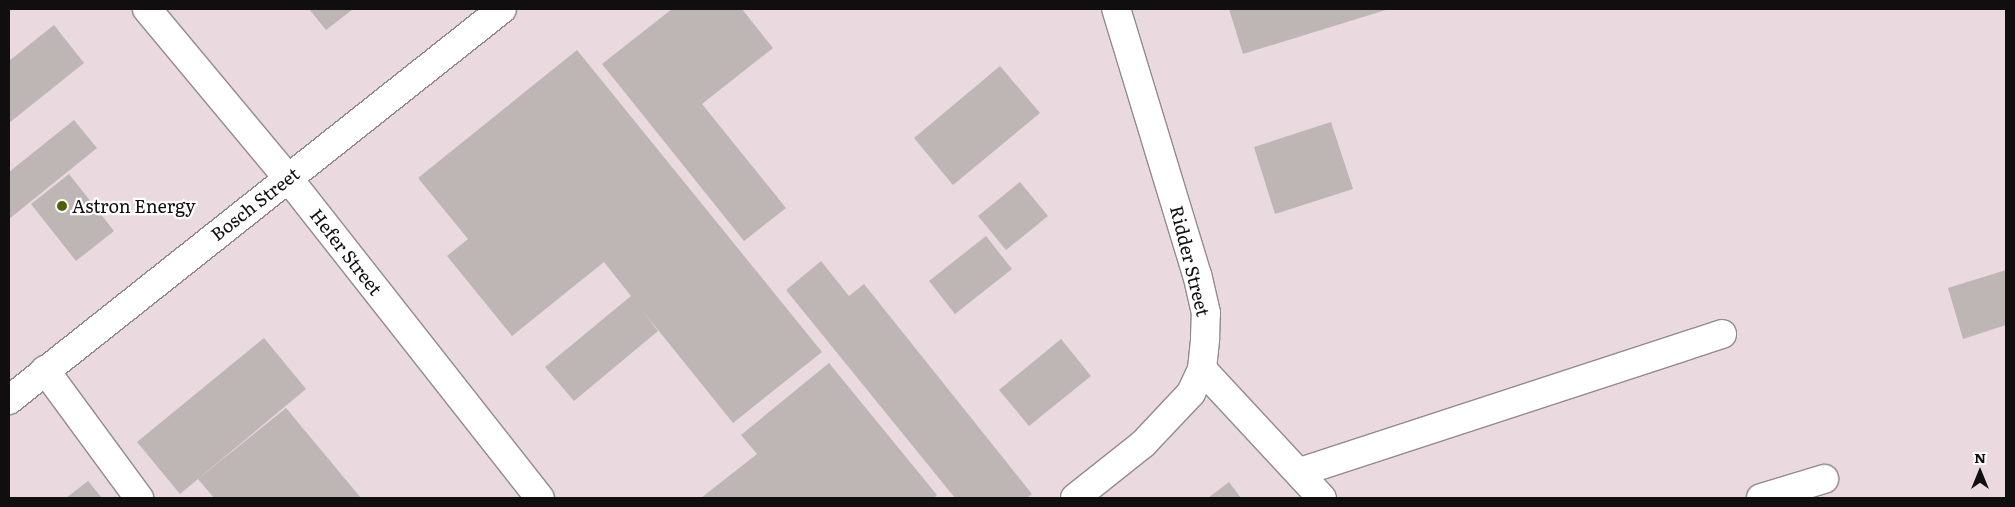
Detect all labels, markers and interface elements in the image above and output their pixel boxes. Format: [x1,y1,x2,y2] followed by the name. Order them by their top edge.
[207,163,303,245] street label: Bosch Street
[72,195,196,217] place label: Astron Energy
[56,200,68,212] marker: Astron Energy
[1166,203,1214,319] street label: Ridder Street
[306,204,386,300] street label: Hefer Street
[1955,447,2005,497] north arrow
[1974,447,1986,467] text: N

